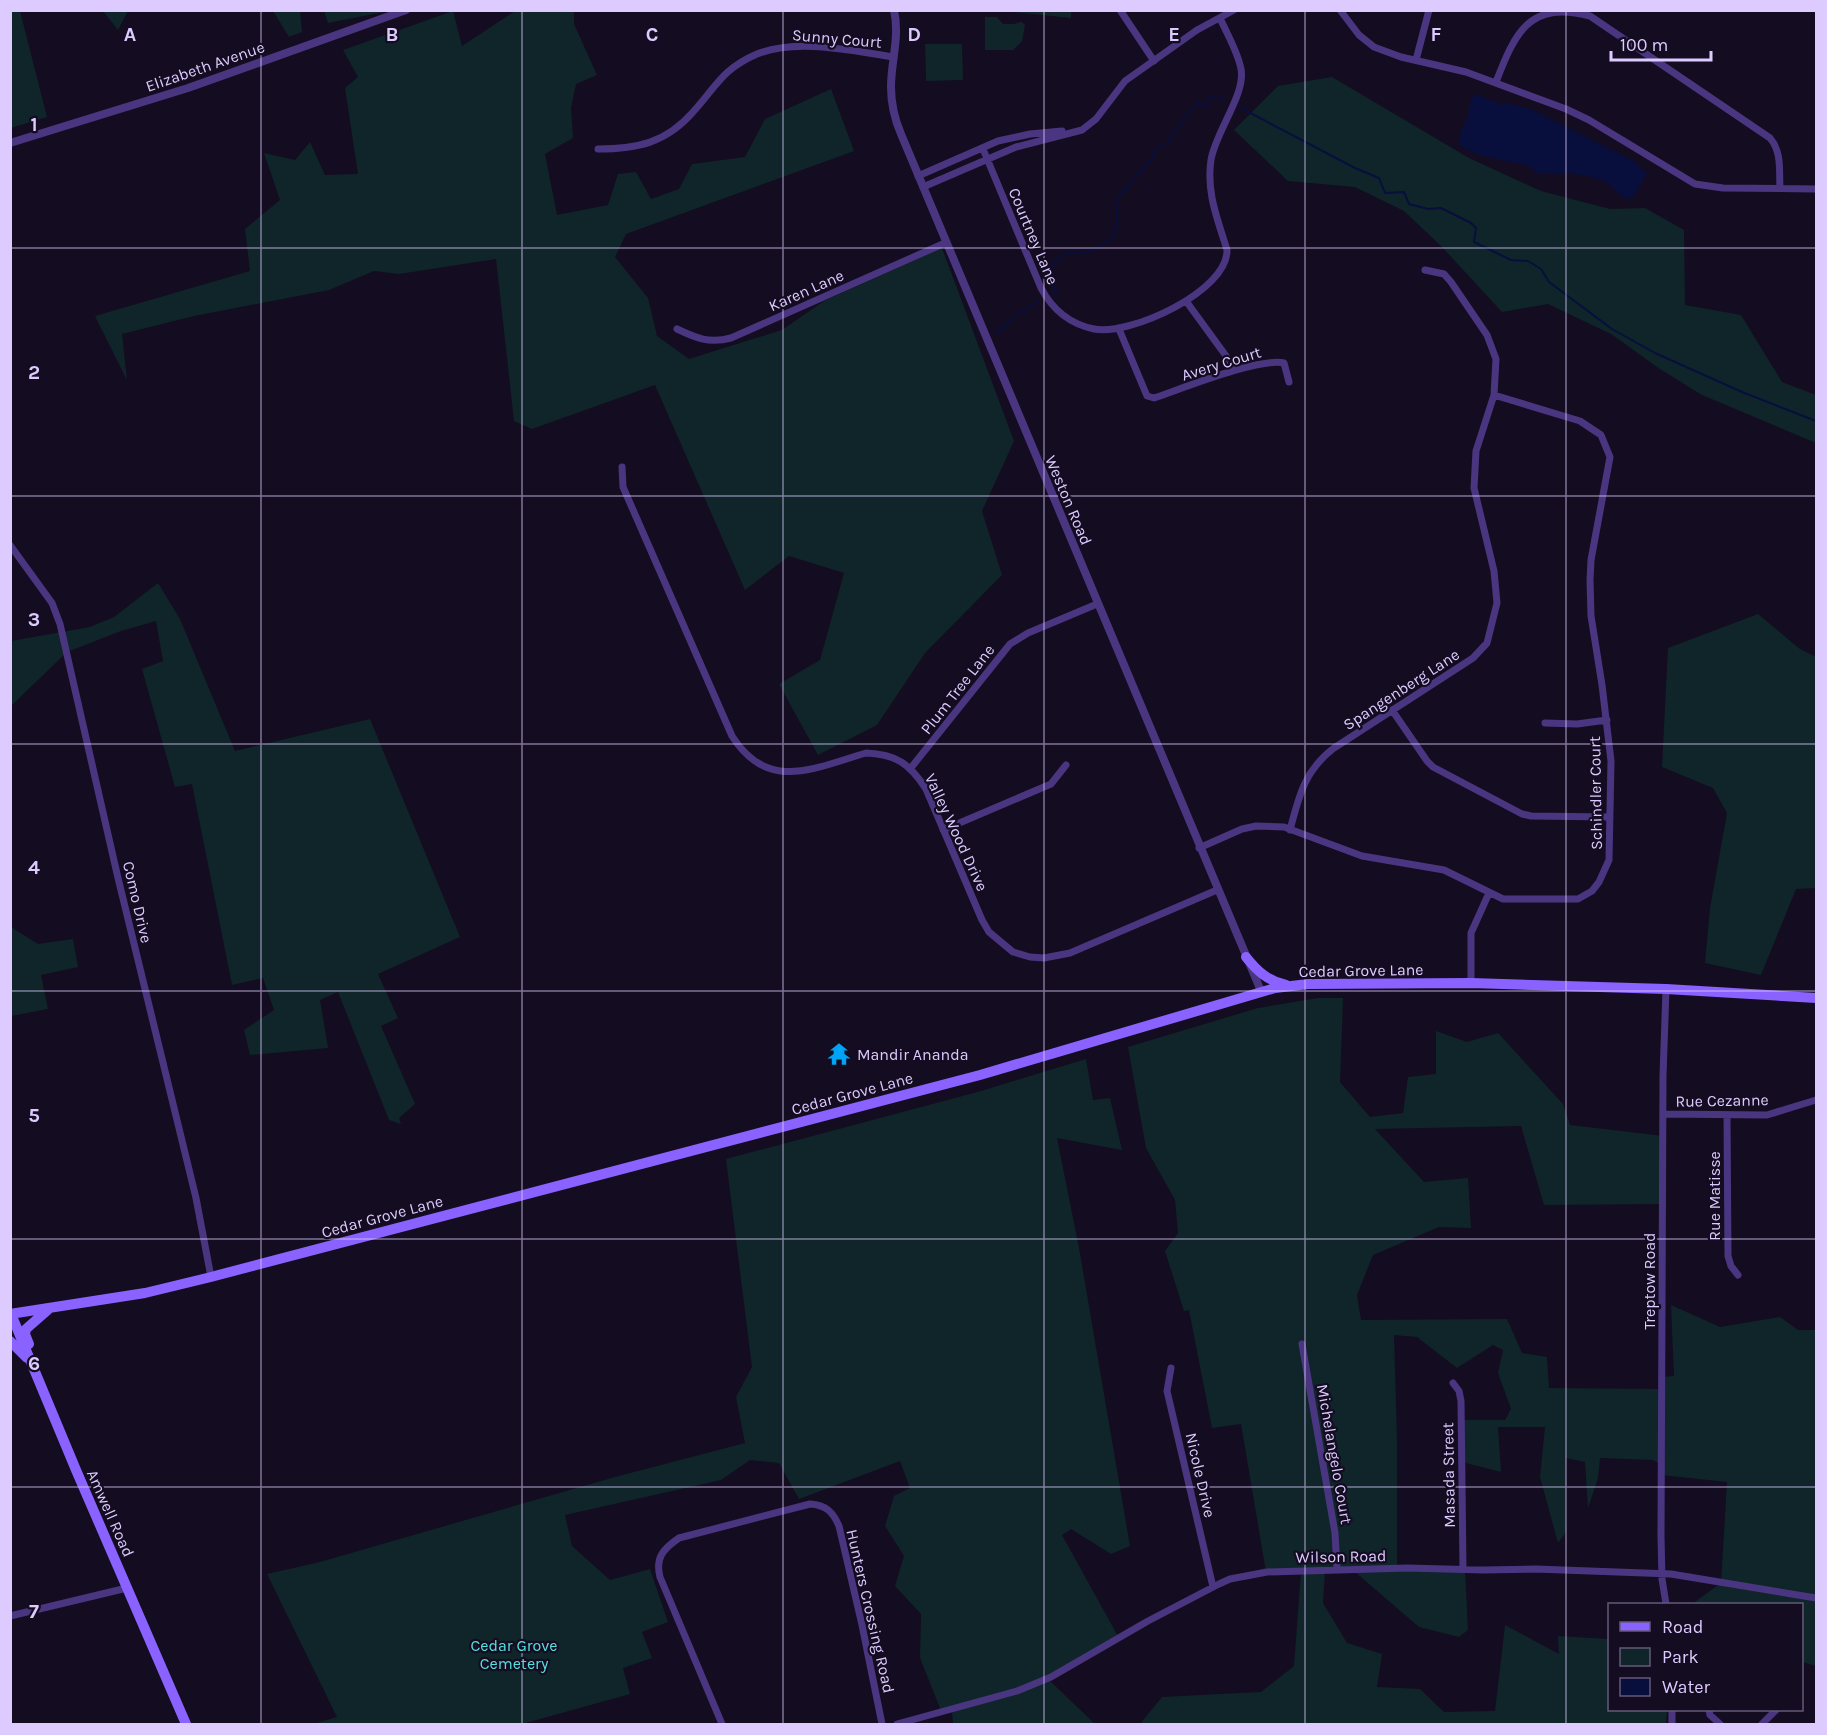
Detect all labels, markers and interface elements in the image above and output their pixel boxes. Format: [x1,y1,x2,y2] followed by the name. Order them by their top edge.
[124,23,137,46] text: A
[386,23,398,46] text: B
[646,23,658,46] text: C
[907,23,921,46] text: D
[1168,23,1180,46] text: E
[1431,23,1442,46] text: F
[1611,24,1712,62] scale bar
[791,25,883,52] street label: Sunny Court
[1620,34,1668,56] text: 100 m
[143,37,267,96] street label: Elizabeth Avenue
[30,113,38,136] text: 1
[1005,185,1062,287] street label: Courtney Lane
[766,265,847,315] street label: Karen Lane
[1179,342,1263,385] street label: Avery Court
[28,361,40,384] text: 2
[1041,453,1096,548] street label: Weston Road
[28,608,40,631] text: 3
[916,641,998,738] street label: Plum Tree Lane
[1340,645,1463,734] street label: Spangenberg Lane
[1585,736,1606,850] street label: Schindler Court
[921,770,992,894] street label: Valley Wood Drive
[28,856,40,879] text: 4
[119,859,156,945] street label: Como Drive
[1298,960,1424,981] street label: Cedar Grove Lane
[826,1041,852,1067] temple icon: Mandir Ananda
[857,1045,968,1064] place label: Mandir Ananda
[789,1068,915,1119] street label: Cedar Grove Lane
[1675,1090,1769,1111] street label: Rue Cezanne
[28,1104,40,1127] text: 5
[1705,1151,1724,1241] street label: Rue Matisse
[319,1191,445,1242] street label: Cedar Grove Lane
[1640,1232,1659,1330] street label: Treptow Road
[28,1352,40,1375] text: 6
[1313,1383,1356,1526] street label: Michelangelo Court
[1438,1422,1459,1528] street label: Masada Street
[1182,1431,1220,1519] street label: Nicole Drive
[83,1467,138,1560] street label: Amwell Road
[842,1527,899,1695] street label: Hunters Crossing Road
[1295,1546,1387,1567] street label: Wilson Road
[29,1600,39,1623] text: 7
[1608,1603,1803,1711] legend
[1662,1616,1703,1638] text: Road
[471,1636,557,1673] park label: Cedar Grove Cemetery
[1662,1646,1699,1668] text: Park
[1662,1676,1710,1698] text: Water

